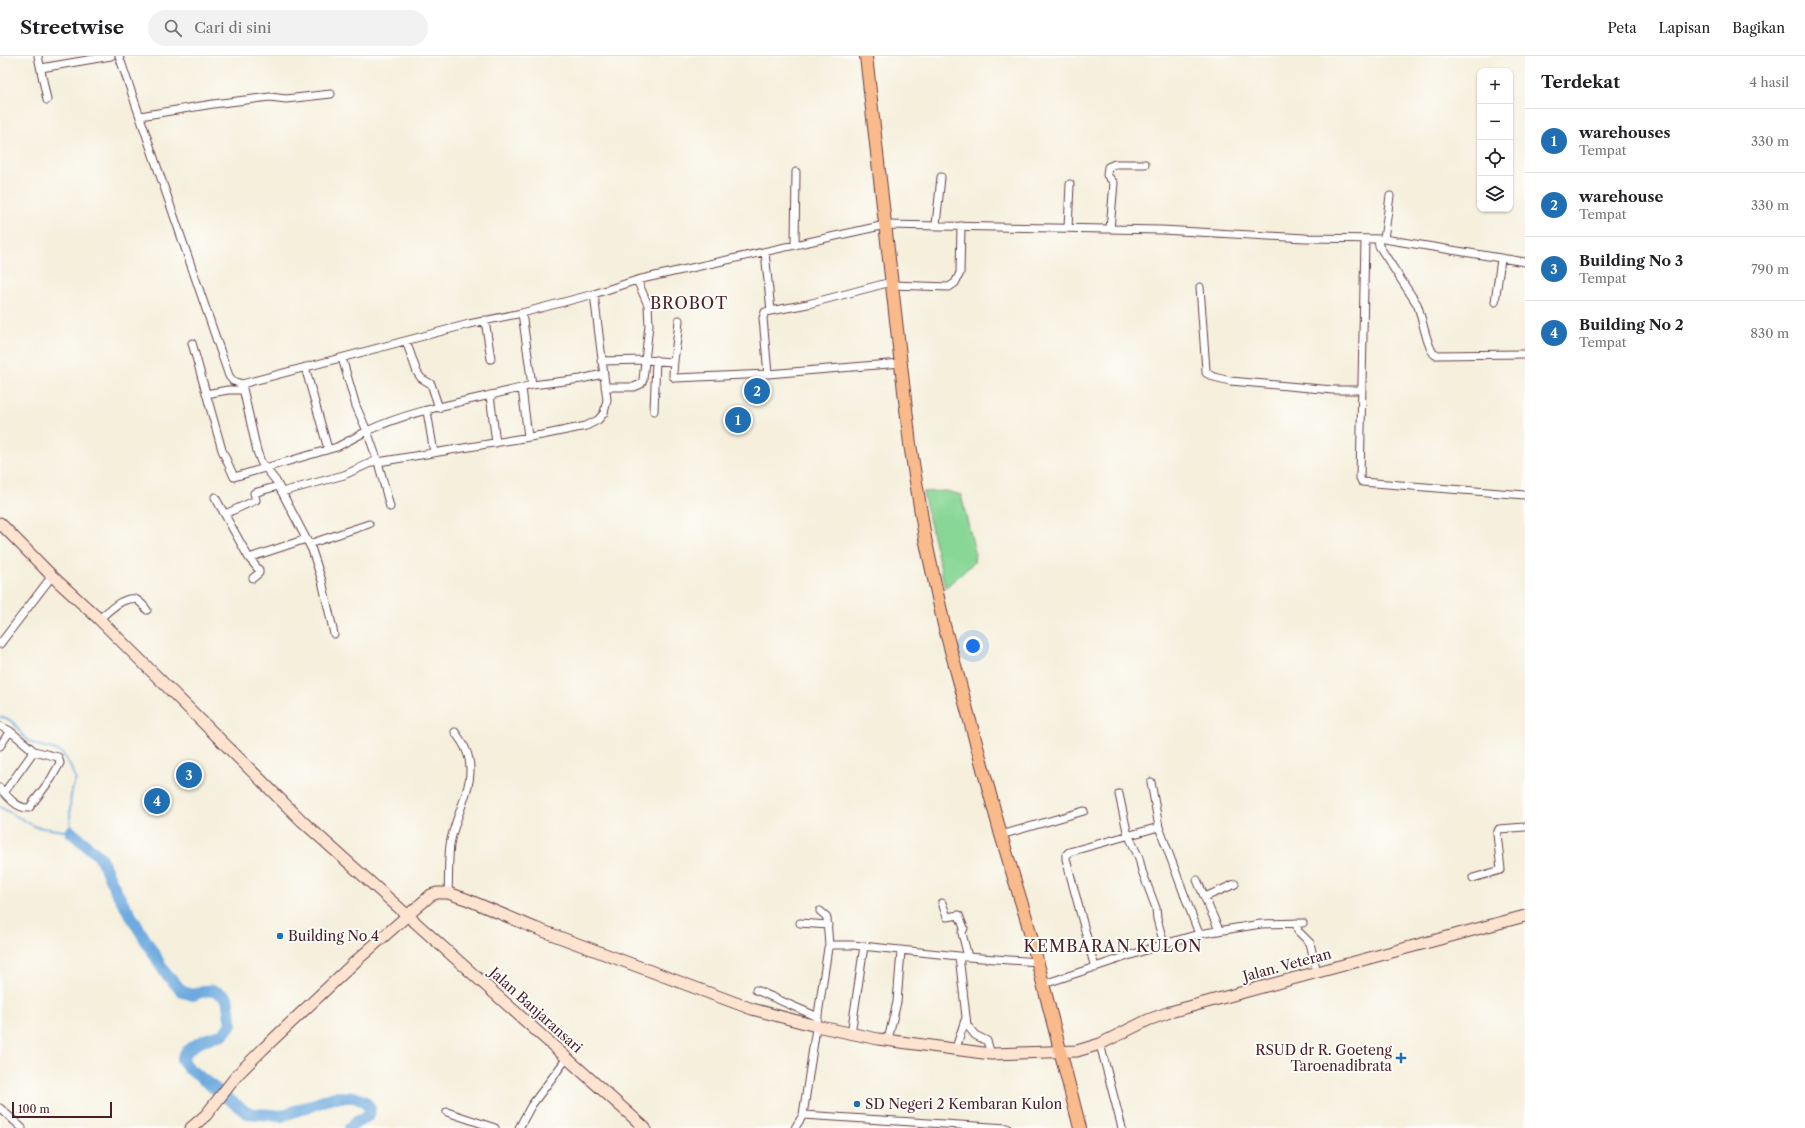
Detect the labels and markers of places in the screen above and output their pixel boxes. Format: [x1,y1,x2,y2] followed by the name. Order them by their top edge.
[744,376,770,406] pin: 2
[725,405,751,435] pin: 1
[176,760,202,790] pin: 3
[144,786,170,816] pin: 4
[288,927,379,945] place label: Building No 4
[275,931,285,941] marker: Building No 4
[1255,1041,1393,1075] place label: RSUD dr R. Goeteng Taroenadibrata
[1395,1052,1407,1064] marker: RSUD dr R. Goeteng Taroenadibrata
[865,1095,1063,1113] place label: SD Negeri 2 Kembaran Kulon
[852,1099,862,1109] marker: SD Negeri 2 Kembaran Kulon

